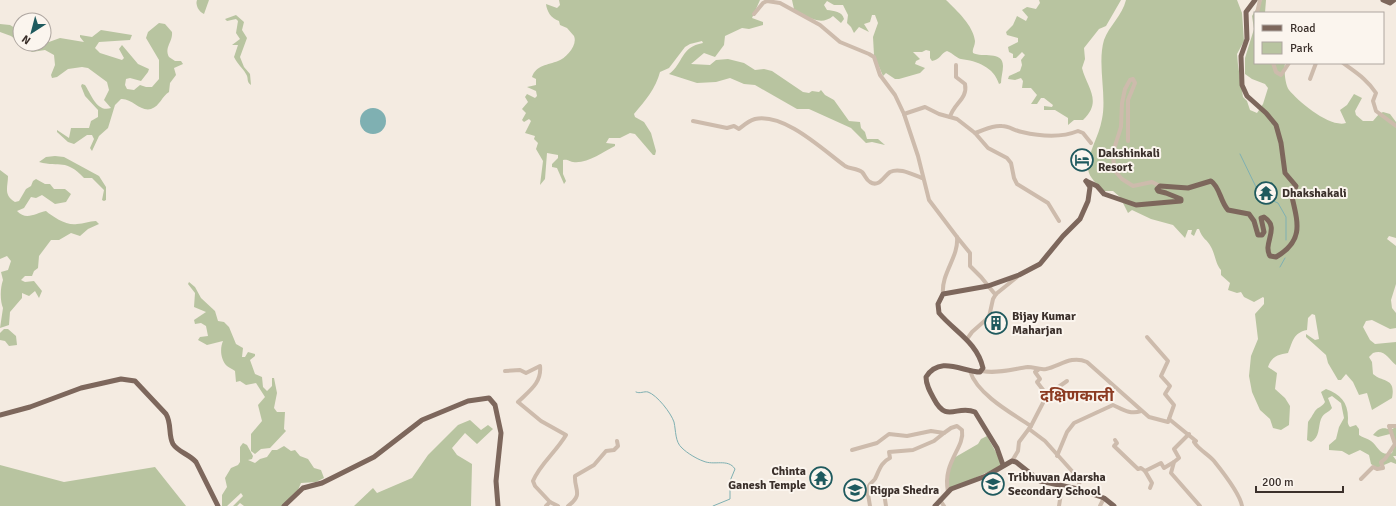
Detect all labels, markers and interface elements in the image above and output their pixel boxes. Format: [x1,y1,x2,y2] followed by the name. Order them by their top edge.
[12,12,52,52] north arrow
[1254,12,1384,64] legend
[1290,21,1316,36] text: Road
[19,32,33,47] text: N
[1290,41,1313,56] text: Park
[1098,146,1160,175] place label: Dakshinkali Resort
[1069,147,1095,173] hotel icon: Dakshinkali Resort
[1253,180,1279,206] temple icon: Dhakshakali
[1282,186,1347,201] place label: Dhakshakali
[1012,309,1076,338] place label: Bijay Kumar Maharjan
[983,310,1009,336] building icon: Bijay Kumar Maharjan
[1040,386,1114,406] district label: दक्षि‍णकाली
[728,464,806,493] place label: Chinta Ganesh Temple
[808,465,834,491] temple icon: Chinta Ganesh Temple
[1256,468,1343,494] scale bar
[1008,470,1106,499] place label: Tribhuvan Adarsha Secondary School
[980,471,1006,497] school or university icon: Tribhuvan Adarsha Secondary School
[1262,475,1294,490] text: 200 m
[842,477,868,503] school or university icon: Rigpa Shedra
[870,483,939,498] place label: Rigpa Shedra

